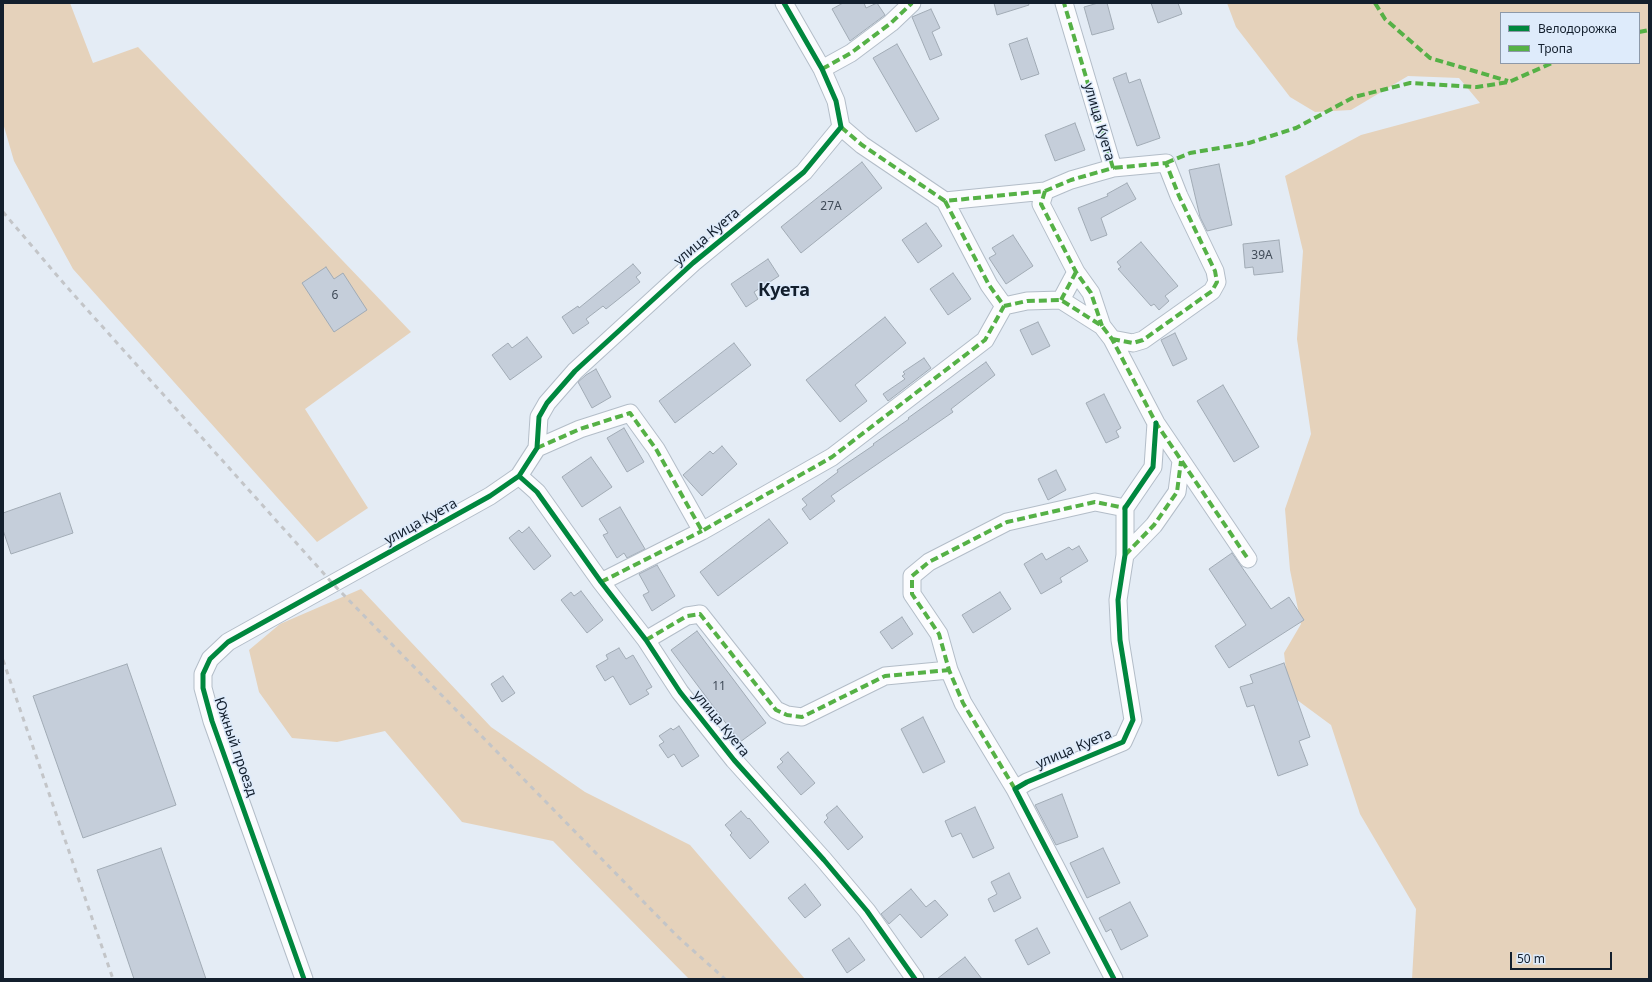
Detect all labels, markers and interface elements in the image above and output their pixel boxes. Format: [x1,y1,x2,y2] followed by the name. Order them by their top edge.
[1500,12,1640,64] legend
[1538,20,1617,37] text: Велодорожка
[1538,40,1573,57] text: Тропа
[1080,81,1118,163] street label: улица Куета
[820,200,842,214] house number: 27А
[671,205,743,269] street label: улица Куета
[1251,249,1273,263] house number: 39А
[758,280,810,302] district label: Куета
[332,289,338,303] house number: 6
[382,495,460,549] street label: улица Куета
[712,680,726,694] house number: 11
[689,687,753,761] street label: улица Куета
[210,695,260,799] street label: Южный проезд
[1034,726,1114,772] street label: улица Куета
[1512,944,1614,970] scale bar
[1517,950,1545,967] text: 50 m

